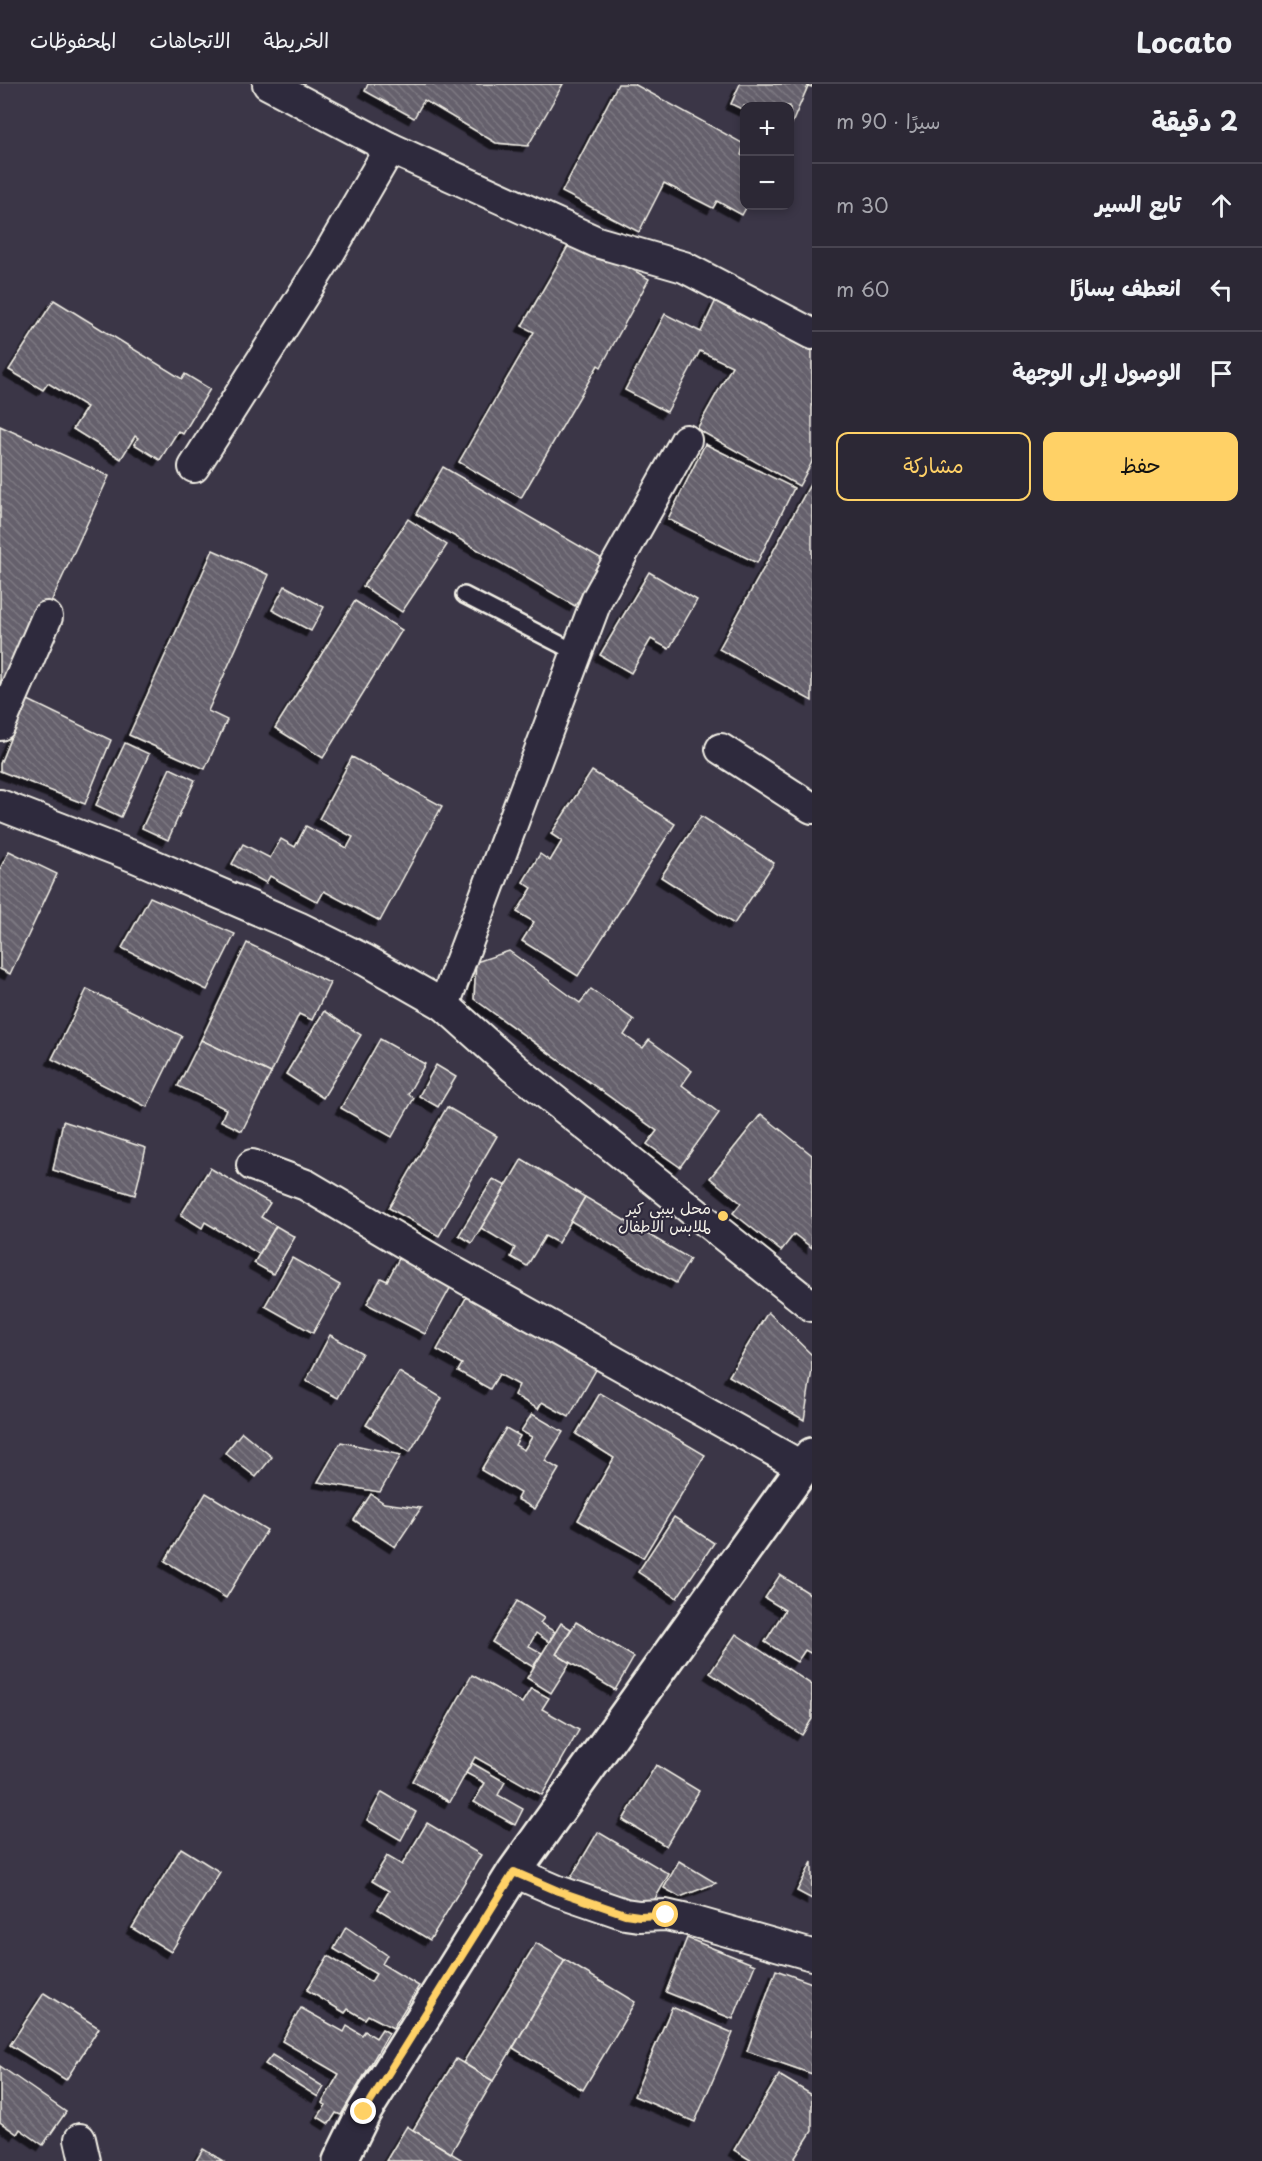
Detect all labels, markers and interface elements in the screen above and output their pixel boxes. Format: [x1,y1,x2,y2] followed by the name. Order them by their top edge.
[1136,20,1232,63] text: Locato
[30,23,116,55] text: المحفوظات
[149,23,231,55] text: الاتجاهات
[264,23,329,55] text: الخريطة
[1151,101,1238,140] text: 2 دقيقة
[740,102,794,210] map controls
[740,102,794,156] button: +
[836,106,941,136] text: سيرًا · 90 m
[740,156,794,210] button: −
[1096,186,1181,219] text: تابع السير
[1205,189,1238,222] icon: ahead
[836,190,889,220] text: 30 m
[1070,270,1181,303] text: انعطف يسارًا
[1205,273,1238,306] icon: left
[836,274,889,304] text: 60 m
[1012,354,1181,387] text: الوصول إلى الوجهة
[1205,357,1238,390] icon: arrive
[836,432,1031,501] button: مشاركة
[1043,432,1238,501] button: حفظ
[618,1195,711,1237] place label: محل بيبي كير لملابس الاطفال
[716,1209,730,1223] marker: محل بيبي كير لملابس الاطفال
[652,1901,678,1927] route start
[350,2098,376,2124] route end

